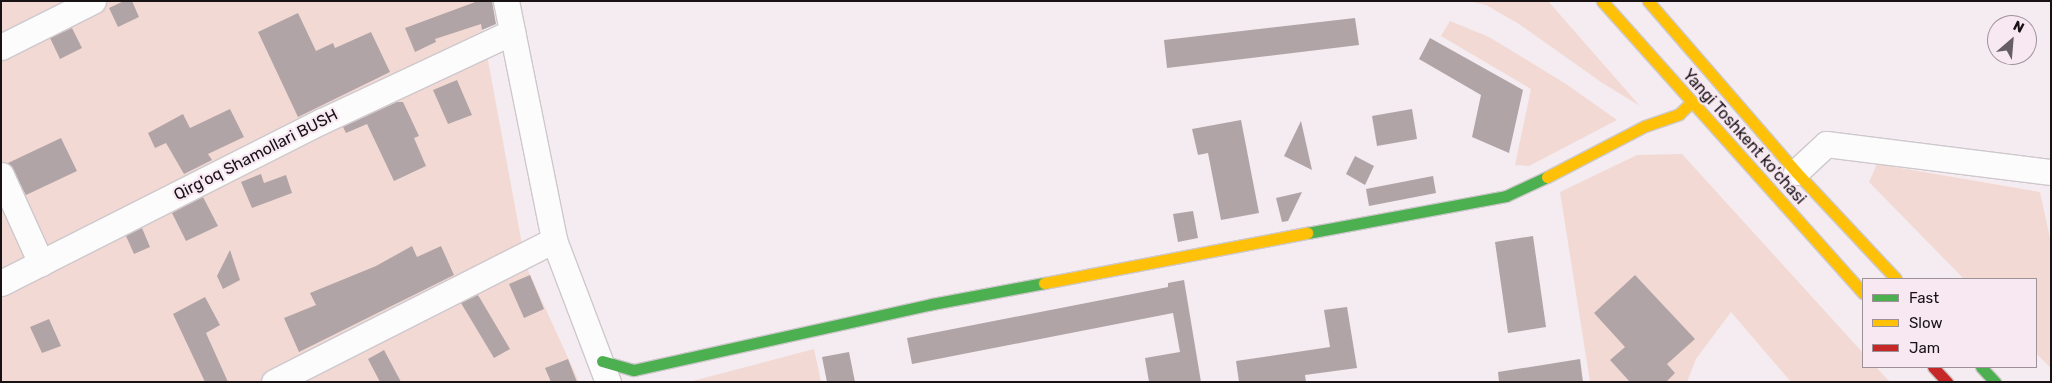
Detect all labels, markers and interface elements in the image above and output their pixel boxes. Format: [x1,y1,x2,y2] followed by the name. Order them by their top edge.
[1987,15,2037,65] north arrow
[2010,17,2027,37] text: N
[1678,65,1810,209] street label: Yangi Toshkent ko‘chasi
[171,105,341,205] street label: Qirg'oq Shamollari BUSH
[1862,278,2037,368] legend
[1909,289,1939,307] text: Fast
[1909,314,1942,332] text: Slow
[1909,339,1940,357] text: Jam

